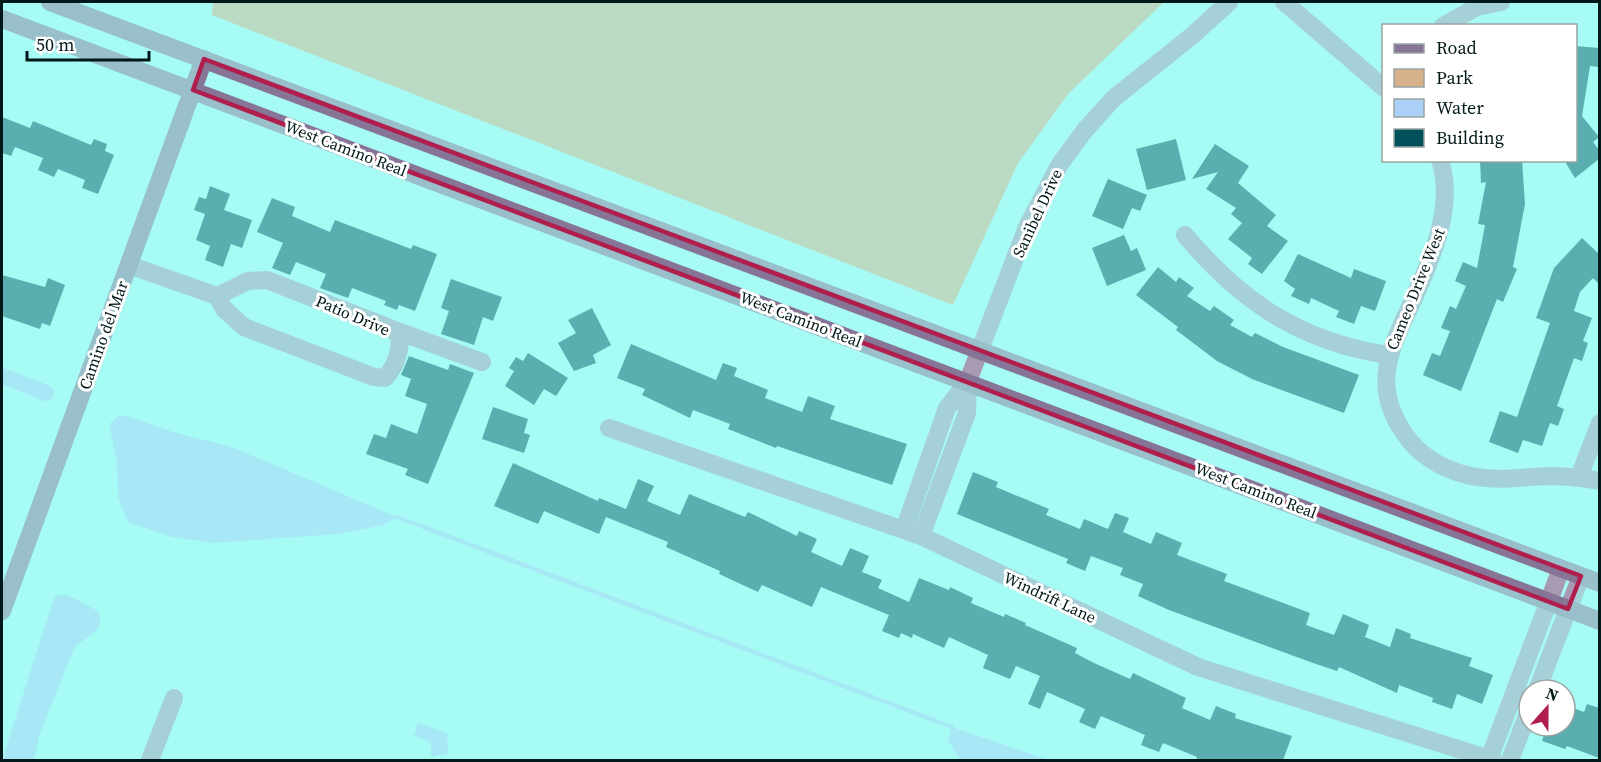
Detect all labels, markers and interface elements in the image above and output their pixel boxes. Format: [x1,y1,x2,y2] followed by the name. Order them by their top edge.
[27,24,148,62] scale bar
[1382,24,1577,162] legend
[36,32,74,57] text: 50 m
[1436,35,1477,60] text: Road
[1436,65,1473,90] text: Park
[1436,95,1484,120] text: Water
[282,115,410,181] street label: West Camino Real
[1436,125,1504,150] text: Building
[1007,165,1067,261] street label: Sanibel Drive
[1381,224,1450,353] street label: Cameo Drive West
[73,277,133,392] street label: Camino del Mar
[737,286,865,352] street label: West Camino Real
[313,290,393,340] street label: Patio Drive
[1192,457,1320,523] street label: West Camino Real
[1000,566,1100,628] street label: Windrift Lane
[1517,678,1577,738] north arrow
[1543,682,1562,706] text: N

